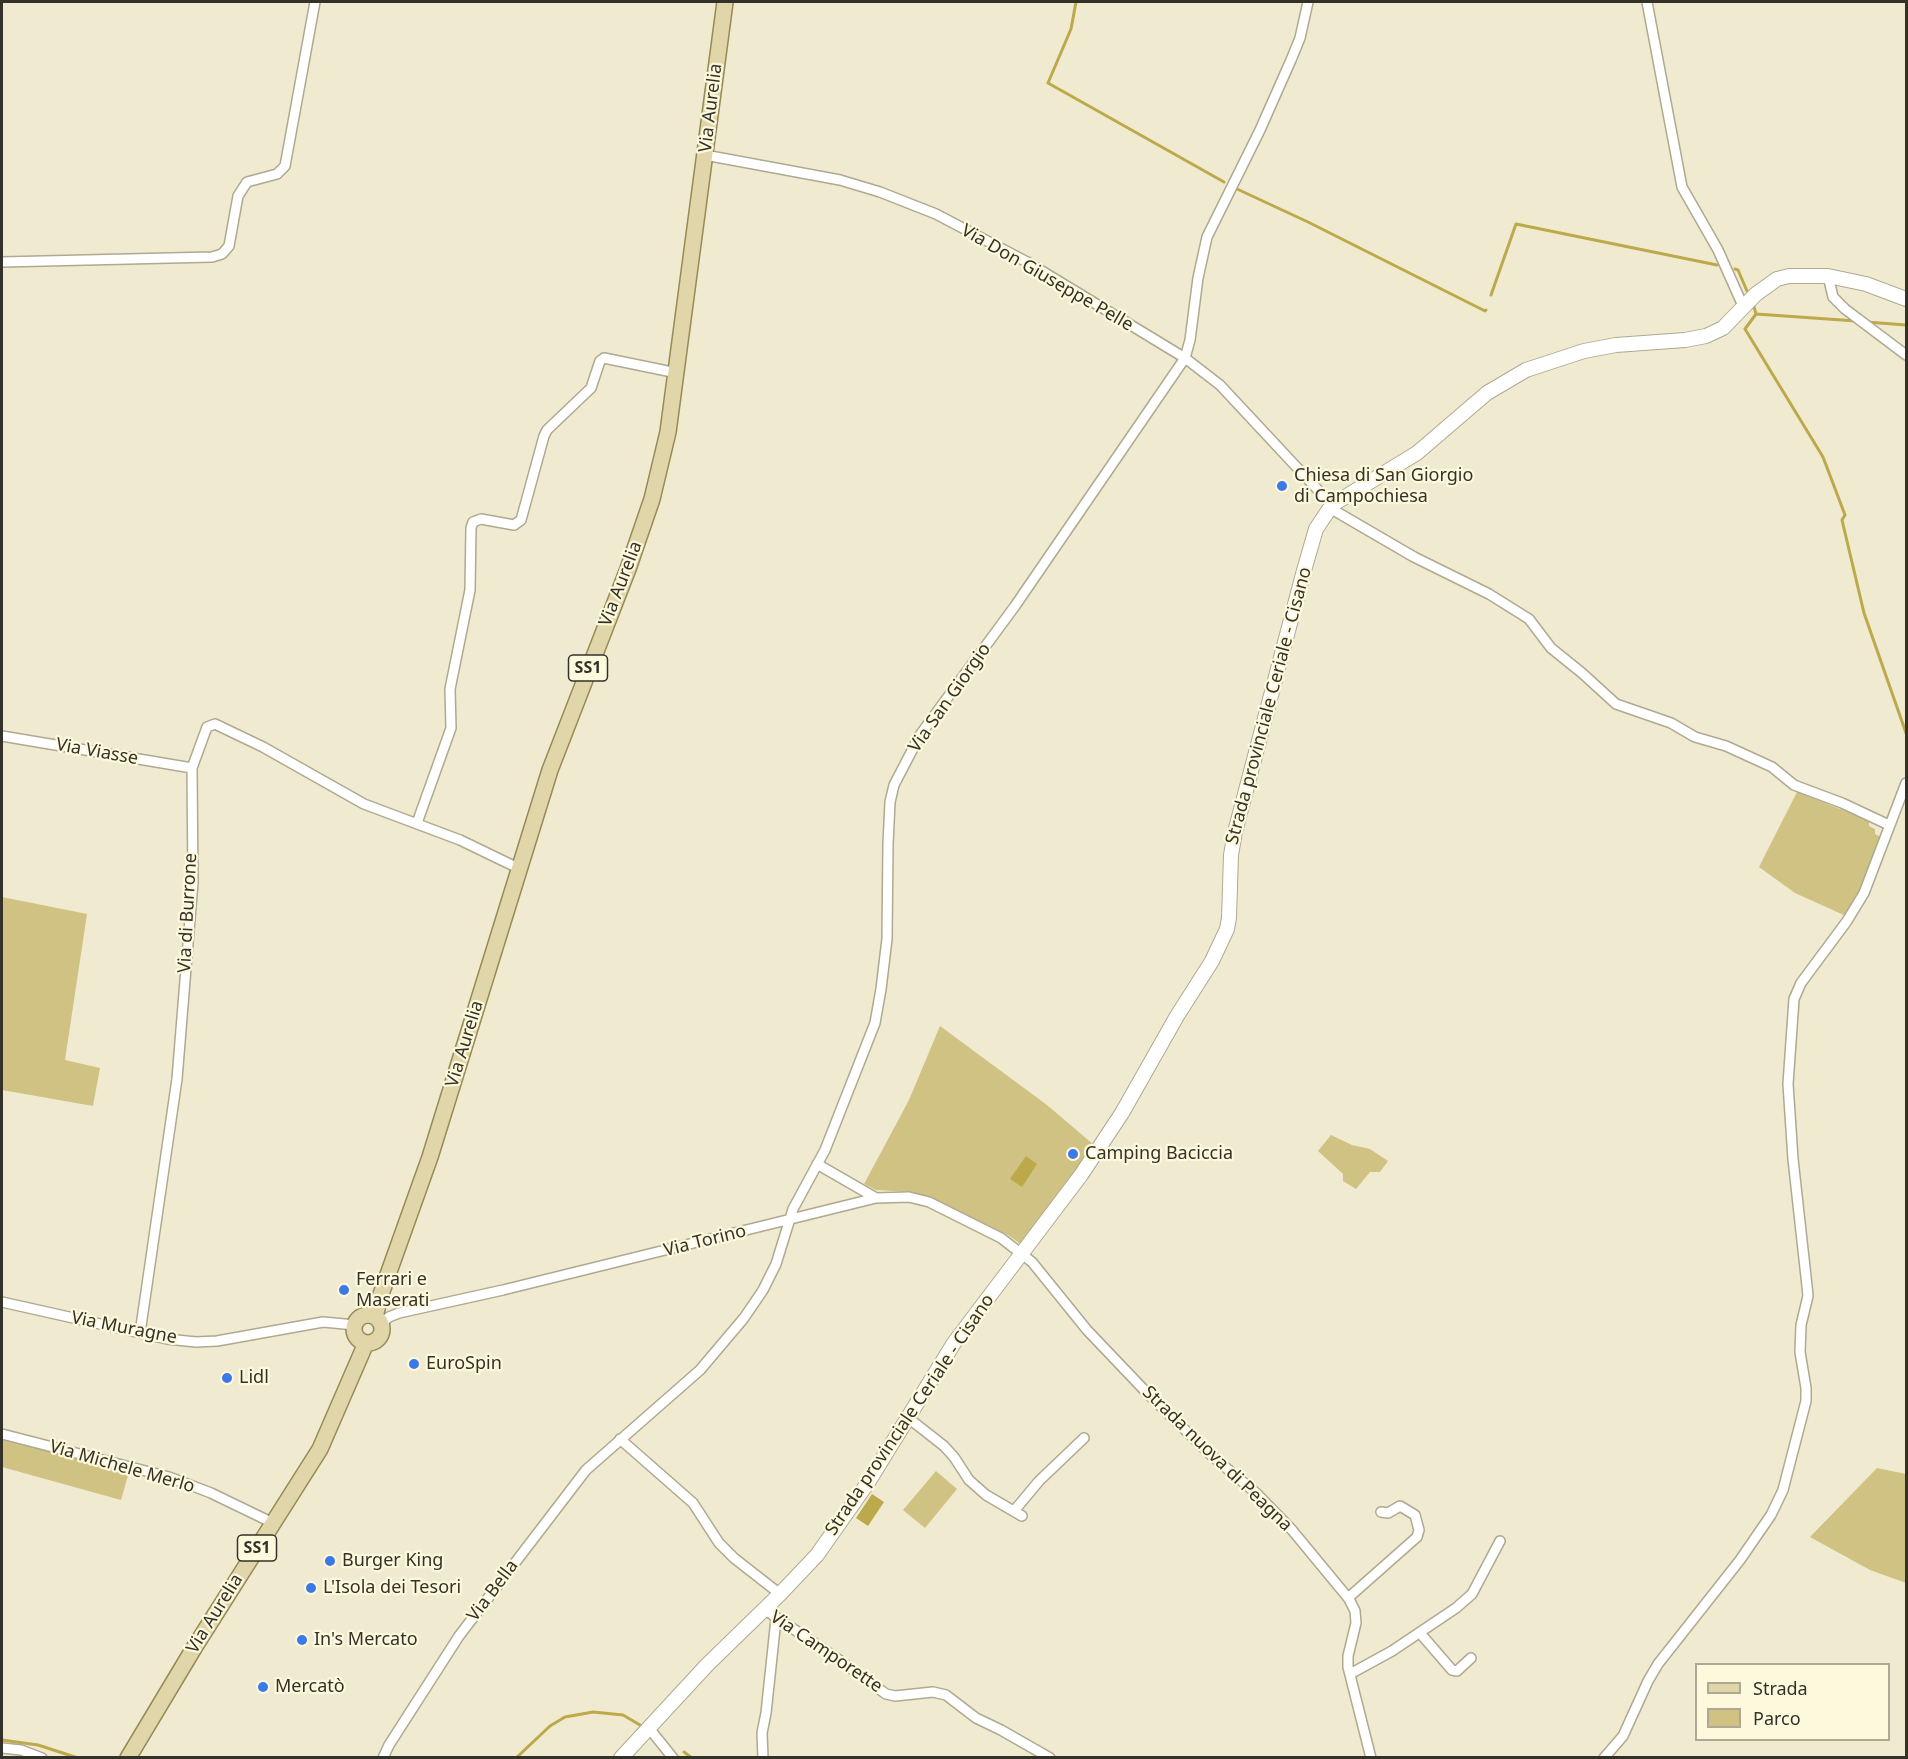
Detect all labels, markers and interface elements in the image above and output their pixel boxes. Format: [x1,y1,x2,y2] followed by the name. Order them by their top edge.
[695,62,727,154] street label: Via Aurelia
[957,220,1137,336] street label: Via Don Giuseppe Pelle
[1294,465,1473,508] place label: Chiesa di San Giorgio di Campochiesa
[1275,479,1289,493] marker: Chiesa di San Giorgio di Campochiesa
[595,538,647,630] street label: Via Aurelia
[1222,565,1316,847] street label: Strada provinciale Ceriale - Cisano
[904,639,996,757] street label: Via San Giorgio
[568,655,608,681] road number: SS1
[54,734,140,770] street label: Via Viasse
[174,852,202,974] street label: Via di Burrone
[442,998,488,1090] street label: Via Aurelia
[1085,1143,1233,1165] place label: Camping Baciccia
[1066,1147,1080,1161] marker: Camping Baciccia
[662,1220,748,1262] street label: Via Torino
[356,1269,430,1312] place label: Ferrari e Maserati
[337,1283,351,1297] marker: Ferrari e Maserati
[821,1290,999,1540] street label: Strada provinciale Ceriale - Cisano
[69,1307,179,1349] street label: Via Muragne
[426,1353,502,1375] place label: EuroSpin
[407,1357,421,1371] marker: EuroSpin
[239,1367,269,1389] place label: Lidl
[220,1371,234,1385] marker: Lidl
[1138,1382,1296,1536] street label: Strada nuova di Peagna
[47,1436,197,1498] street label: Via Michele Merlo
[238,1535,276,1561] road number: SS1
[342,1550,443,1572] place label: Burger King
[323,1554,337,1568] marker: Burger King
[463,1556,523,1626] street label: Via Bella
[182,1570,248,1658] street label: Via Aurelia
[323,1577,461,1599] place label: L'Isola dei Tesori
[304,1581,318,1595] marker: L'Isola dei Tesori
[766,1606,886,1698] street label: Via Camporette
[314,1629,418,1651] place label: In's Mercato
[295,1633,309,1647] marker: In's Mercato
[1695,1663,1890,1741] legend
[275,1676,345,1698] place label: Mercatò
[1753,1676,1808,1700] text: Strada
[256,1680,270,1694] marker: Mercatò
[1753,1706,1801,1730] text: Parco

